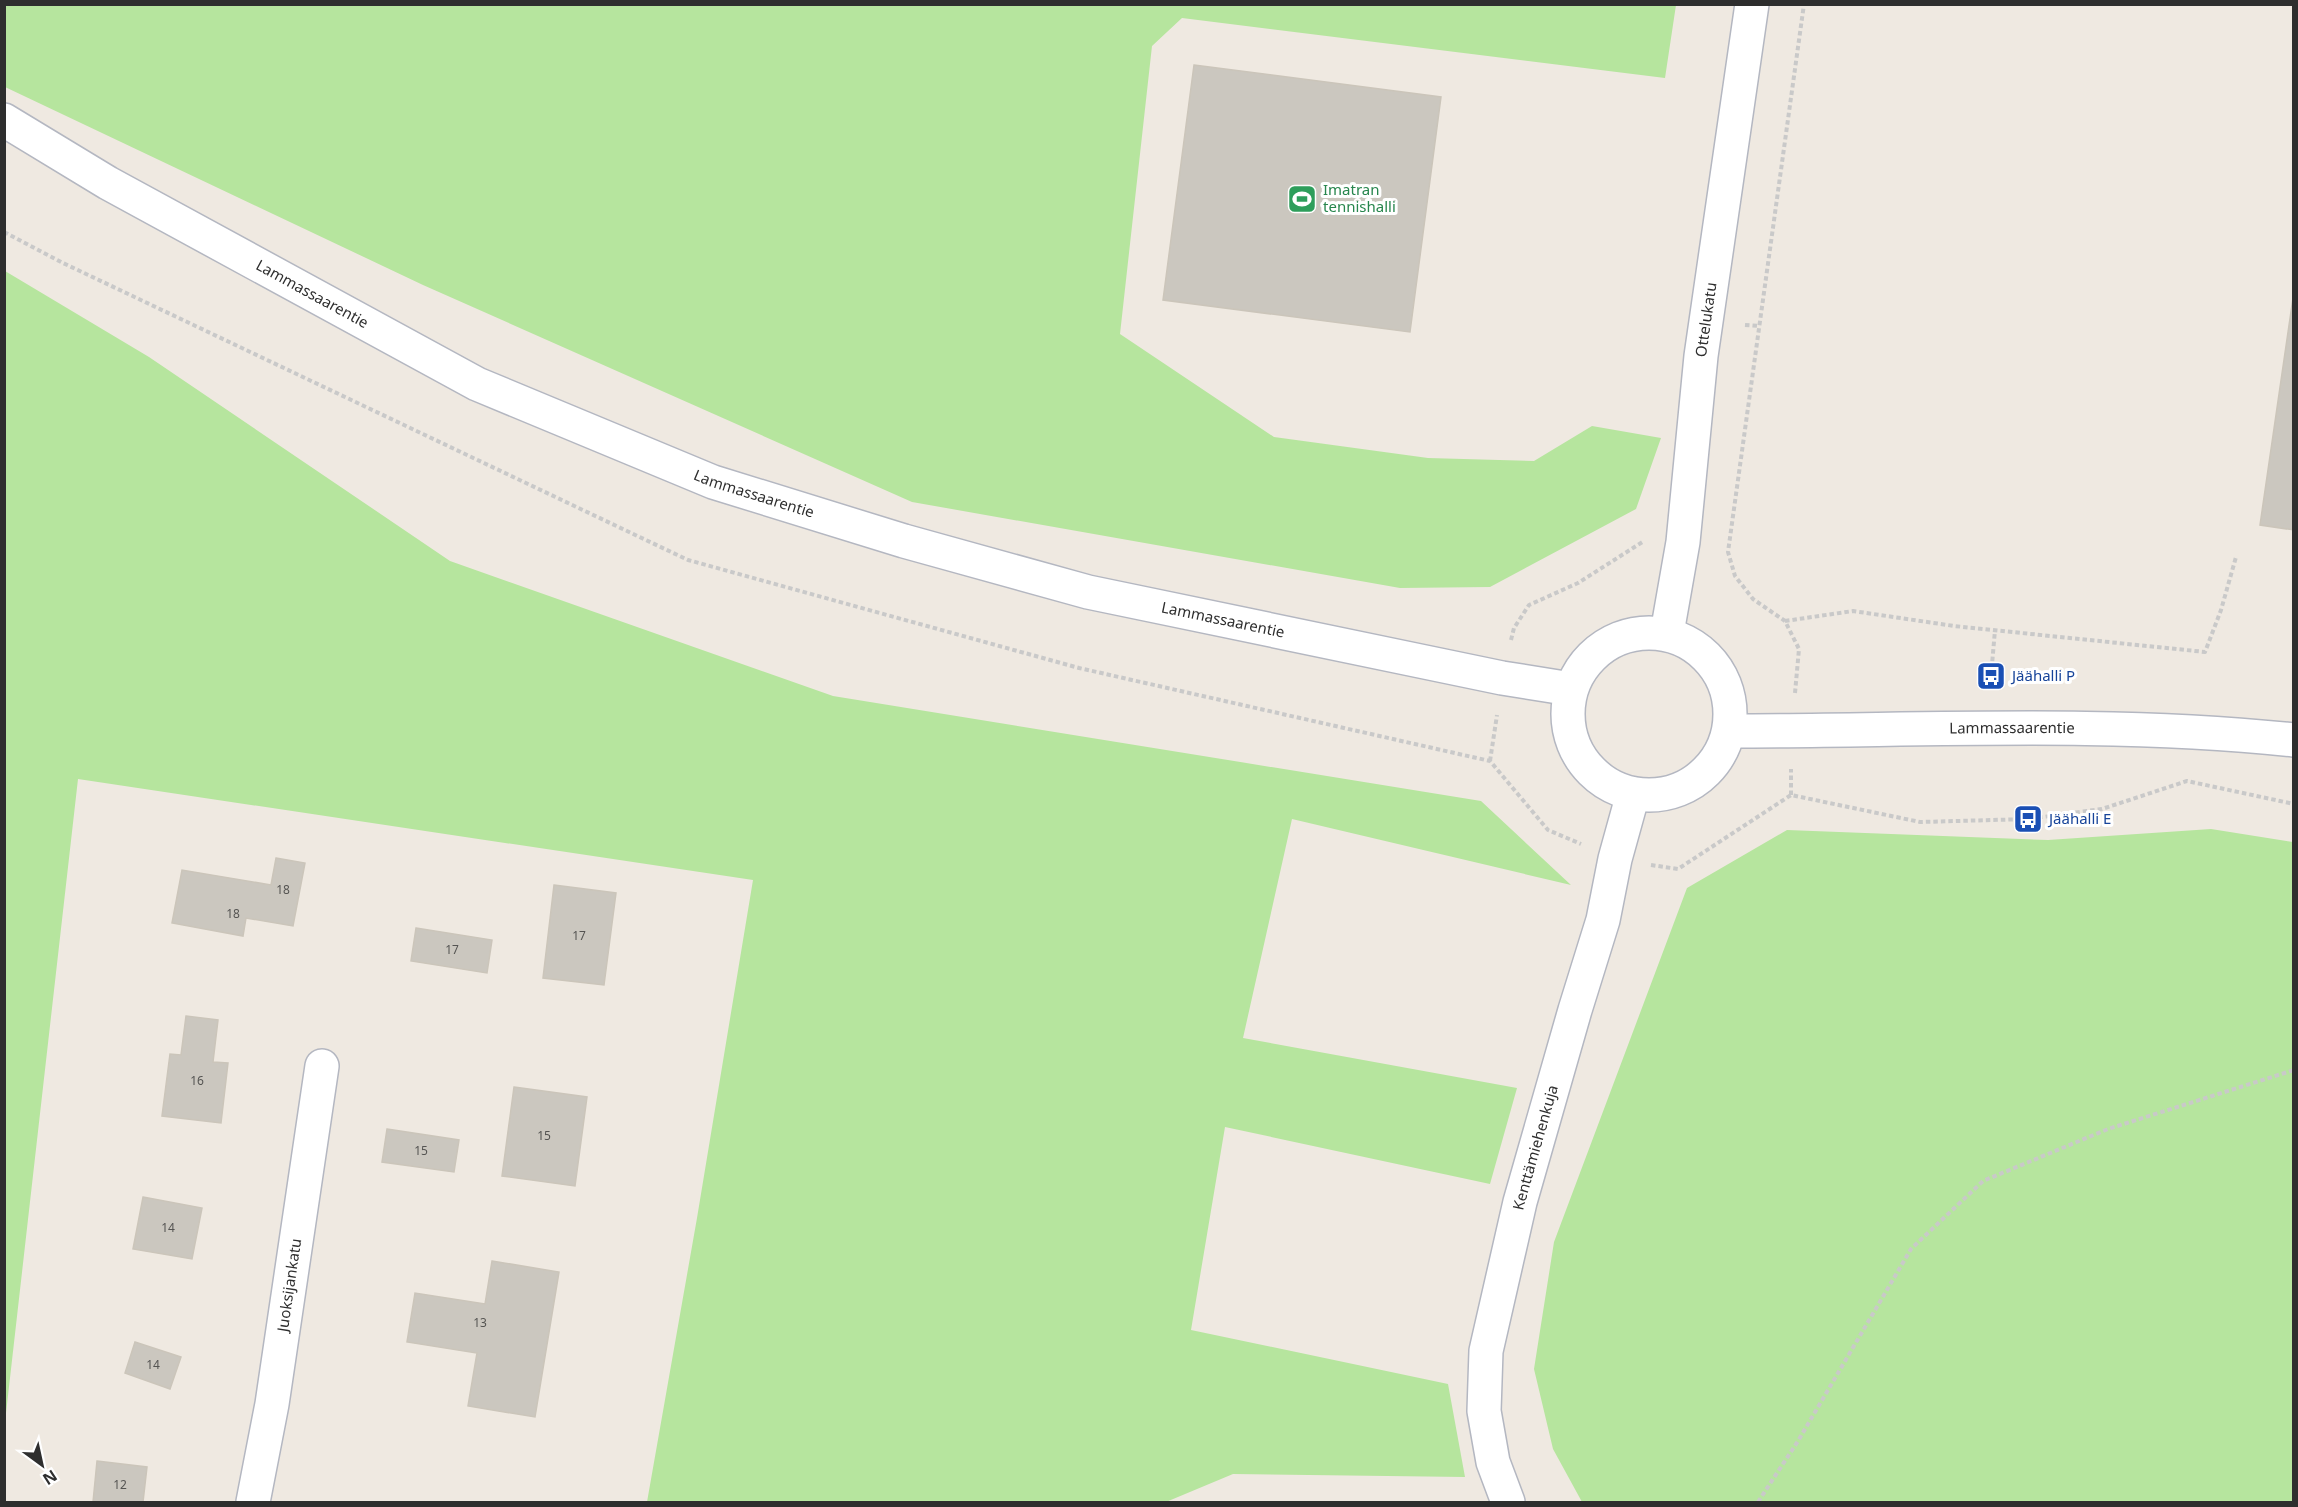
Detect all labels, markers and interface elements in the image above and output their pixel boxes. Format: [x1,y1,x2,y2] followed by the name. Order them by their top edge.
[1323,179,1396,216] place label: Imatran tennishalli
[1286,183,1318,215] sports icon: Imatran tennishalli
[253,255,372,332] street label: Lammassaarentie
[1690,281,1721,358] street label: Ottelukatu
[691,464,817,522] street label: Lammassaarentie
[1160,597,1287,642] street label: Lammassaarentie
[1975,660,2007,692] bus stop icon: Jäähalli P
[2010,665,2075,685] place label: Jäähalli P
[1949,717,2075,737] street label: Lammassaarentie
[2012,803,2044,835] bus stop icon: Jäähalli E
[2047,808,2111,828] place label: Jäähalli E
[276,881,290,898] house number: 18
[226,905,240,922] house number: 18
[572,927,586,944] house number: 17
[445,941,459,958] house number: 17
[190,1072,204,1089] house number: 16
[1507,1082,1562,1212] street label: Kenttämiehenkuja
[537,1127,551,1144] house number: 15
[414,1142,428,1159] house number: 15
[161,1219,175,1236] house number: 14
[272,1237,305,1335] street label: Juoksijankatu
[473,1314,487,1331] house number: 13
[146,1356,160,1373] house number: 14
[12,1435,72,1495] north arrow
[39,1465,62,1490] text: N
[113,1476,127,1493] house number: 12

